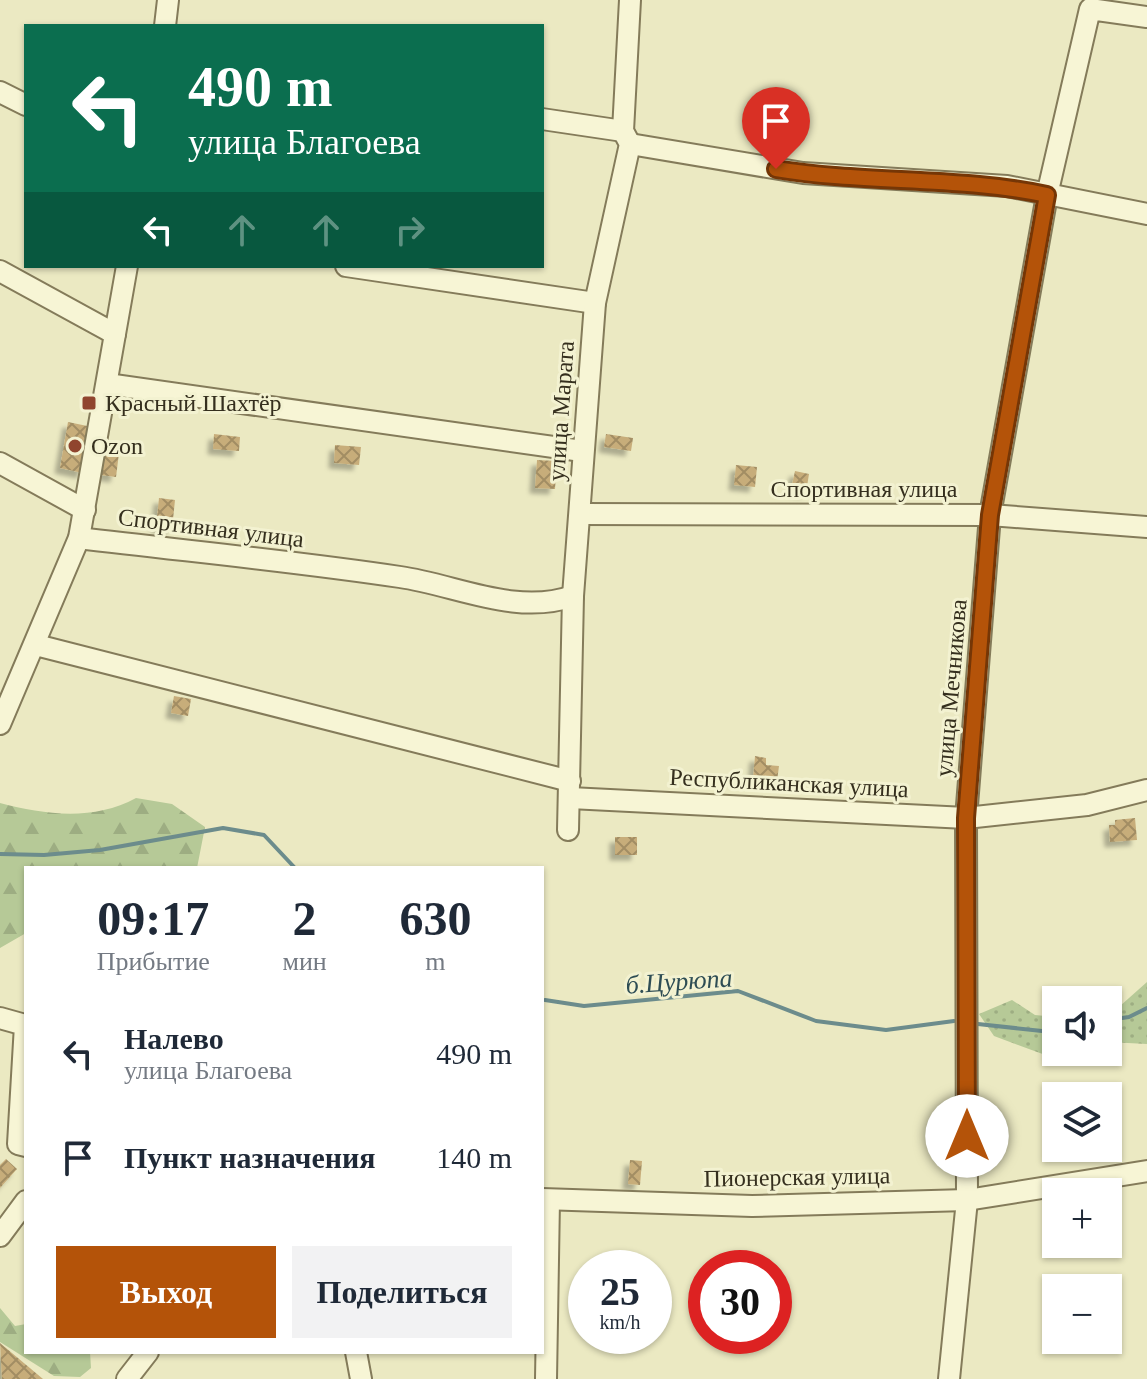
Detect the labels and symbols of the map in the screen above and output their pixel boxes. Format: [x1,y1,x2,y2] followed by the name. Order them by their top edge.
[742,87,810,169] pin
[543,340,579,482] street label: улица Марата
[105,390,282,416] place label: Красный Шахтёр
[80,394,98,412] marker: Красный Шахтёр
[91,433,143,459] place label: Ozon
[66,437,84,455] marker: Ozon
[771,476,958,502] street label: Спортивная улица
[117,504,306,552] street label: Спортивная улица
[930,598,972,778] street label: улица Мечникова
[669,764,910,802] street label: Республиканская улица
[625,963,733,1000] water label: б.Цурюпа
[925,1094,1009,1178] position arrow
[703,1162,891,1192] street label: Пионерская улица
[688,1250,792,1354] speed limit sign: 30

